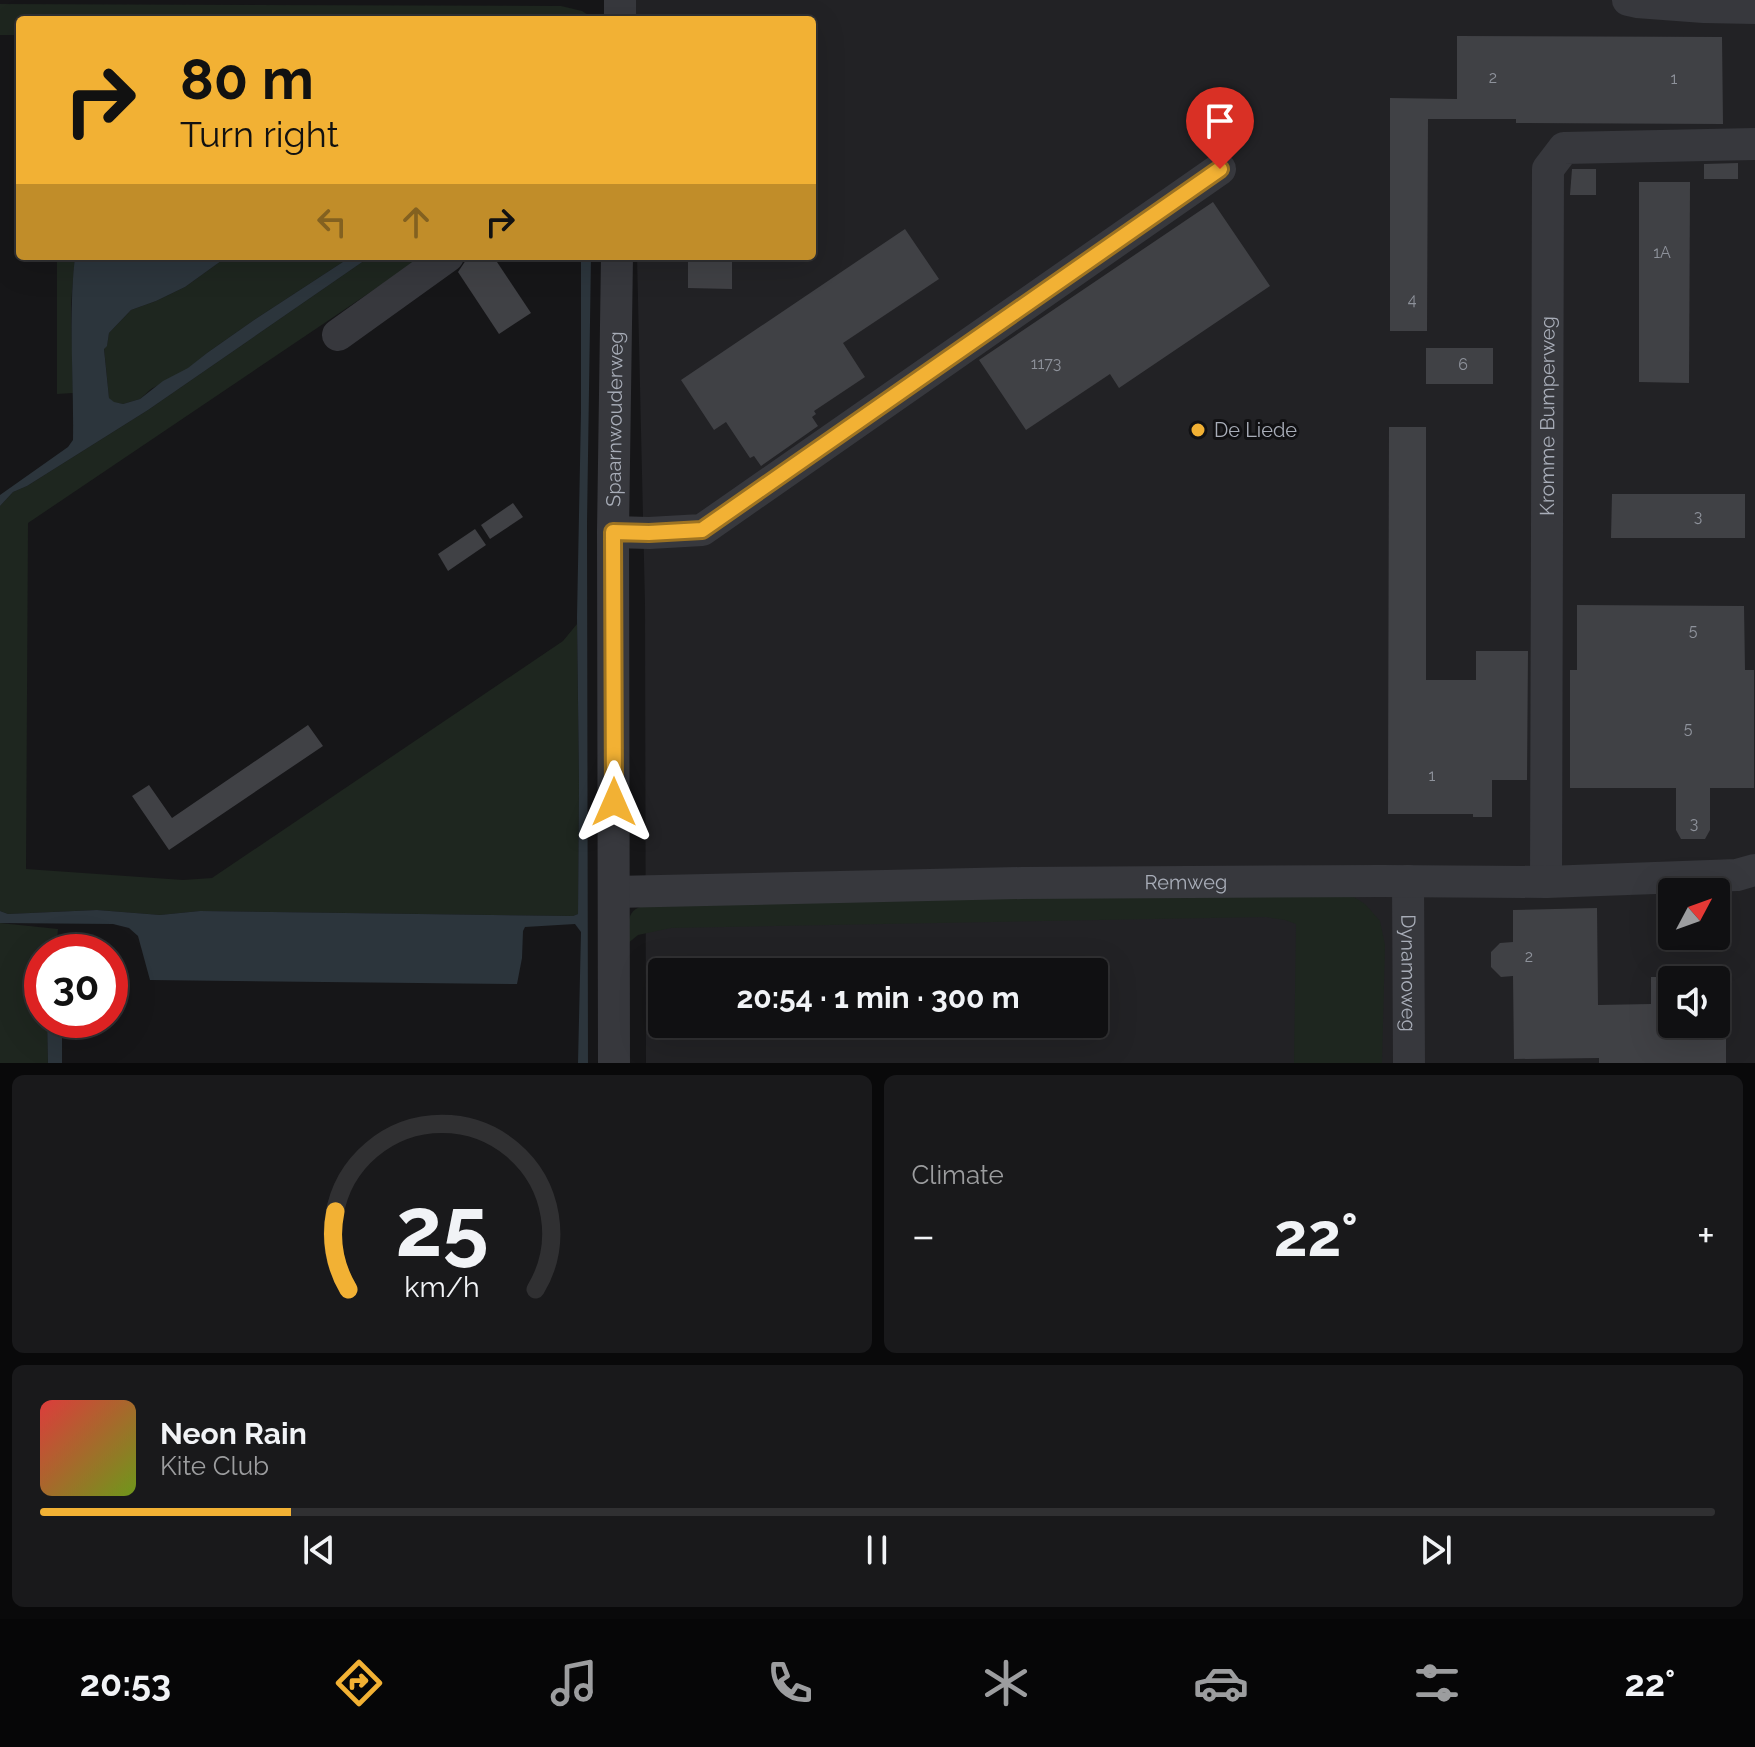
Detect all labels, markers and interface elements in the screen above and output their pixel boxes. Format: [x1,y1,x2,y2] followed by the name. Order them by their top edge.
[180,46,314,112] text: 80 m
[48,48,152,152] icon: right
[1489,68,1497,87] house number: 2
[1671,69,1678,88] house number: 1
[1186,87,1254,169] pin
[1198,99,1242,143] icon: arrive
[180,113,339,155] text: Turn right
[310,200,354,244] icon: left
[394,200,438,244] icon: ahead
[478,200,522,244] icon: right
[1653,243,1671,262] house number: 1A
[1408,290,1417,309] house number: 4
[1535,316,1560,516] street label: Kromme Bumperweg
[601,331,628,507] street label: Spaarnwouderweg
[1031,354,1061,373] house number: 1173
[1458,355,1468,374] house number: 6
[1214,418,1297,442] place label: De Liede
[1189,421,1207,439] marker: De Liede
[1694,507,1702,526] house number: 3
[1689,621,1698,640] house number: 5
[1684,719,1693,738] house number: 5
[572,760,656,844] position arrow
[1429,766,1436,785] house number: 1
[1690,814,1698,833] house number: 3
[1144,870,1227,894] street label: Remweg
[1658,878,1730,950] north arrow
[1658,878,1730,1038] map controls
[1396,914,1421,1032] street label: Dynamoweg
[24,934,128,1038] speed limit sign: 30
[1525,947,1533,966] house number: 2
[1658,966,1730,1038] button: sound
[736,980,1020,1015] text: 20:54 · 1 min · 300 m
[912,1160,1004,1190] text: Climate
[395,1178,488,1275] text: 25
[1274,1200,1358,1270] text: 22°
[912,1210,935,1261] text: −
[1697,1210,1715,1261] text: +
[404,1270,479,1304] text: km/h
[160,1416,307,1451] text: Neon Rain
[160,1451,269,1481] text: Kite Club
[297,1528,341,1572] icon: previous
[855,1528,899,1572] icon: pause
[1414,1528,1458,1572] icon: next
[331,1655,387,1711] icon: directions
[546,1655,602,1711] icon: music
[762,1655,818,1711] icon: phone
[978,1655,1034,1711] icon: climate
[1193,1655,1249,1711] icon: car
[1409,1655,1465,1711] icon: filters
[80,1662,171,1704] text: 20:53
[1625,1662,1675,1704] text: 22°

